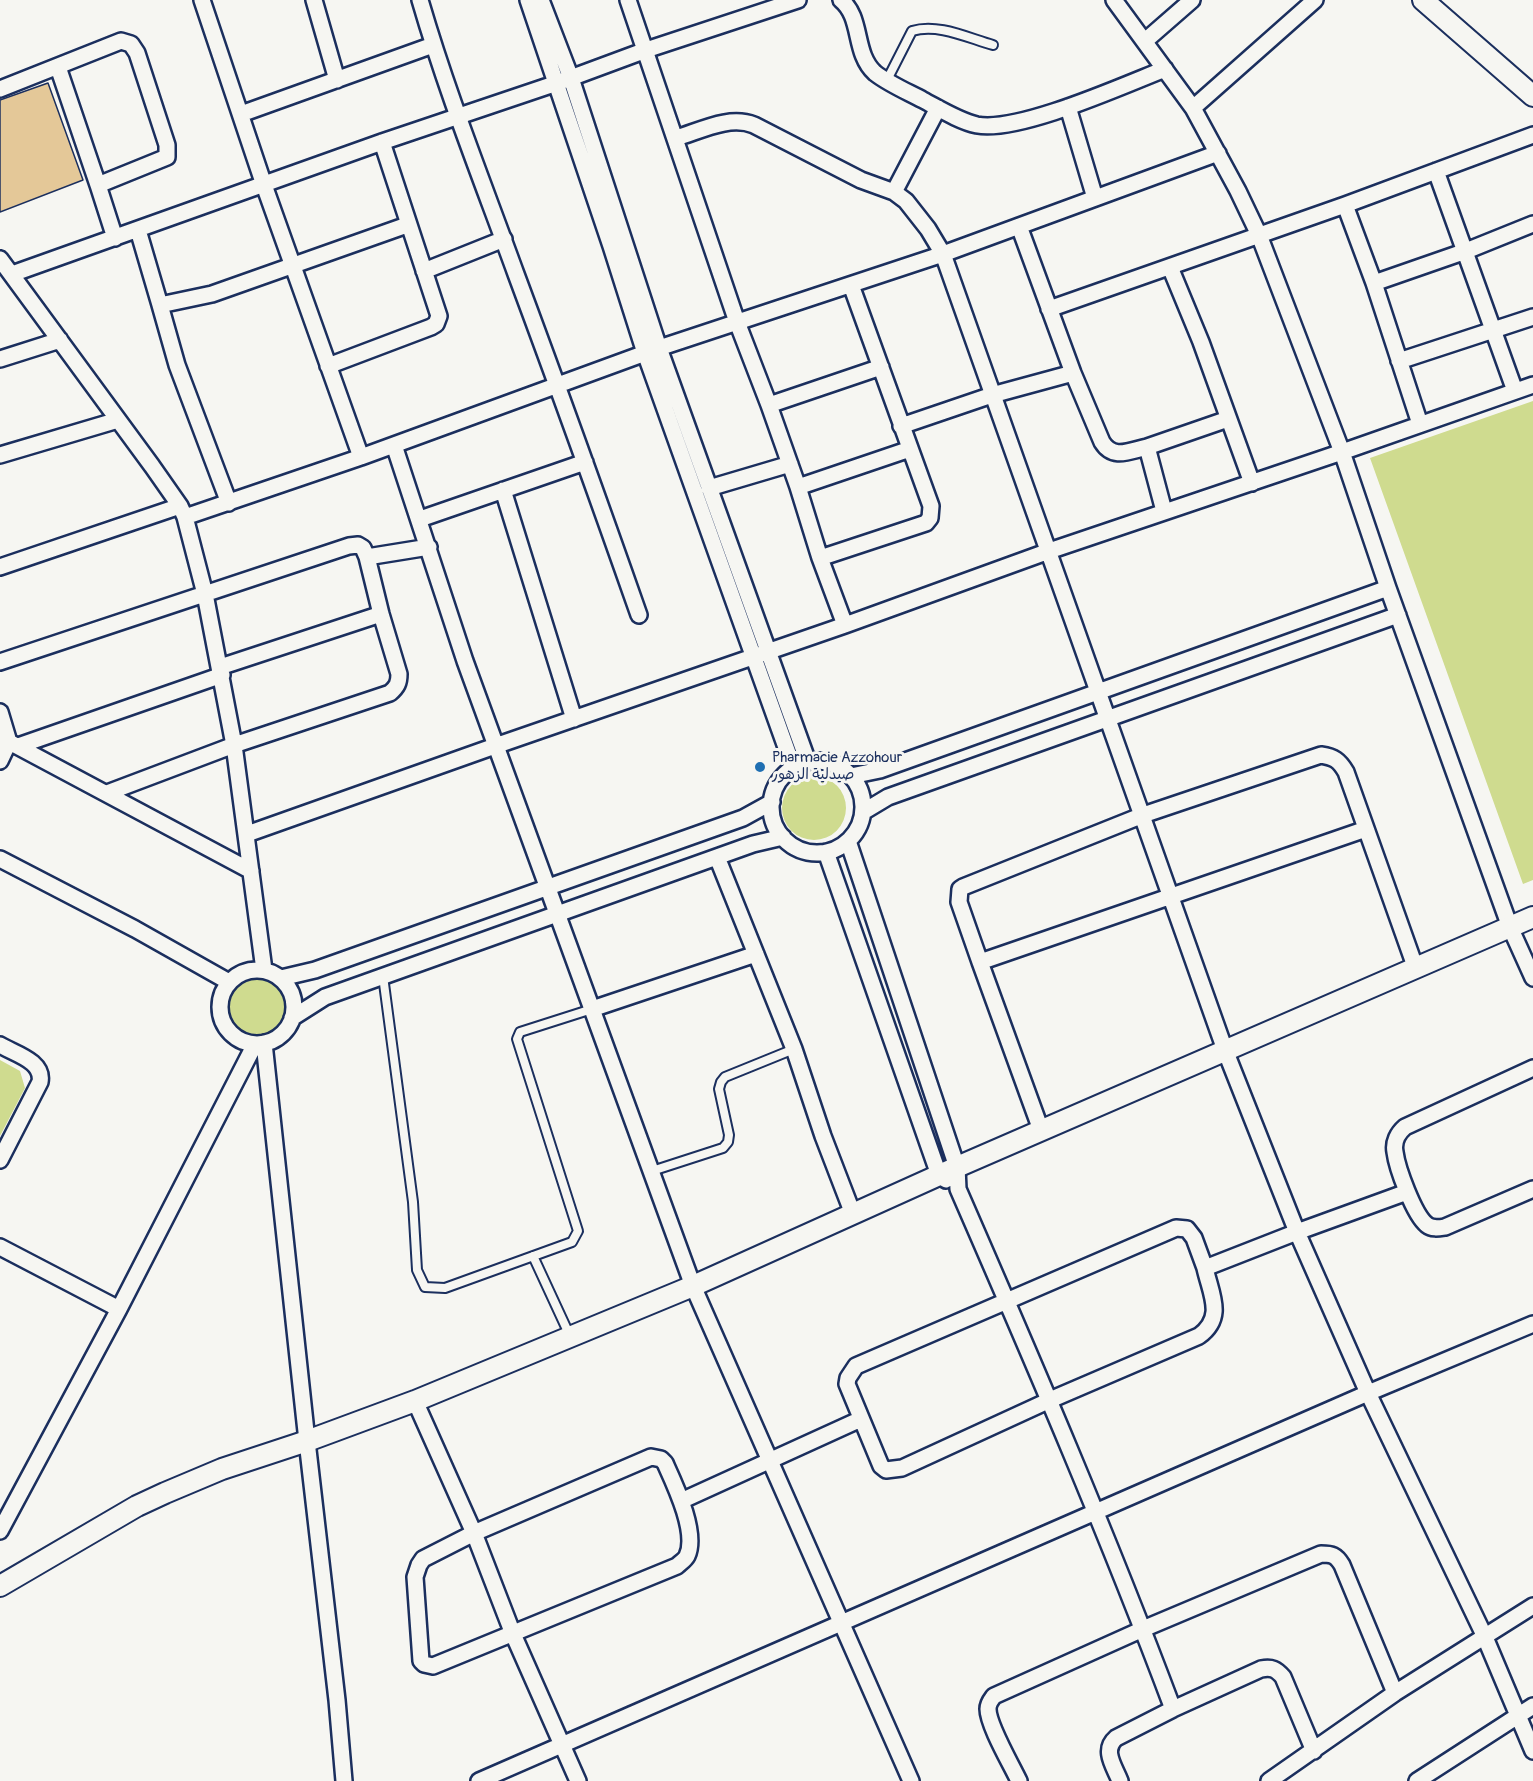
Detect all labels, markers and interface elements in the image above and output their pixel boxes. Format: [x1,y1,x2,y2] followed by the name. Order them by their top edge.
[772,749,902,784] place label: Pharmacie Azzohour صيدلية الزهور
[753,760,767,774] marker: Pharmacie Azzohour صيدلية الزهور

